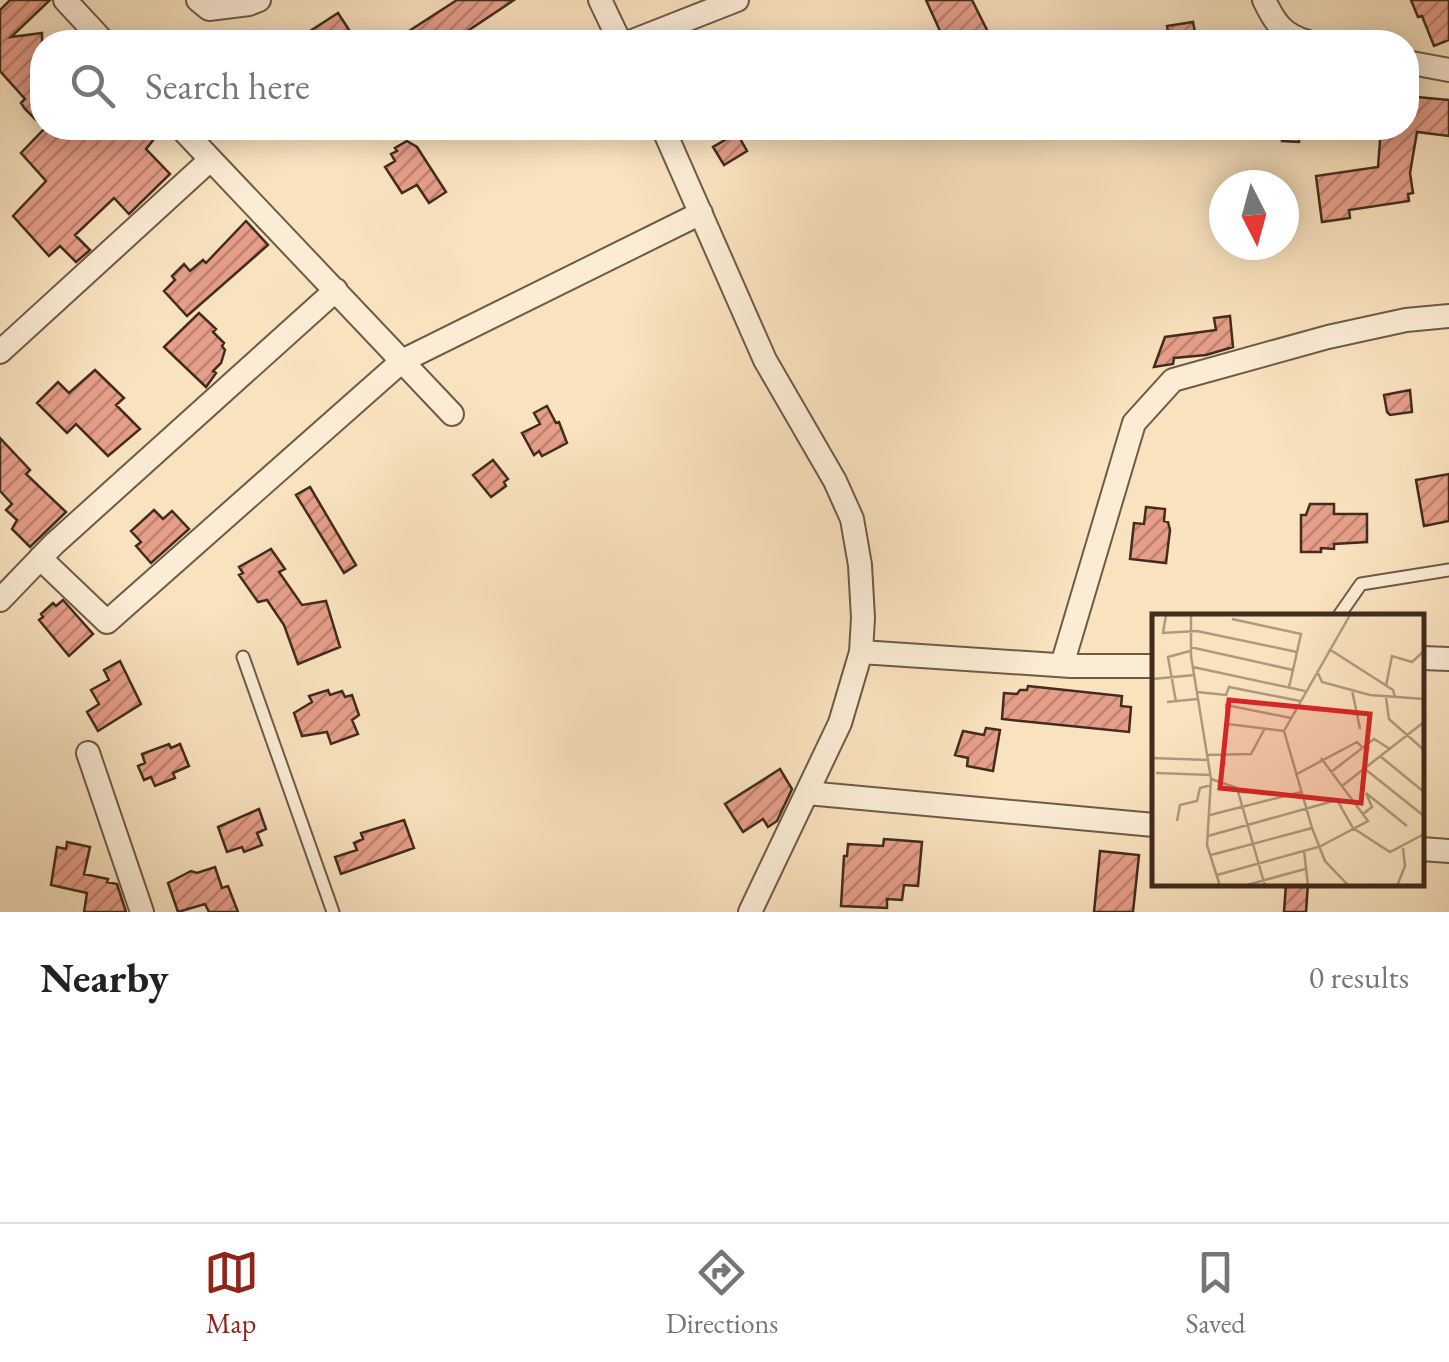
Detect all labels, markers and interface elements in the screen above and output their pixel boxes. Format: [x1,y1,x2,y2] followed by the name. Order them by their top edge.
[30,30,1419,140] search box
[65,58,120,113] icon: search
[145,61,310,110] text: Search here
[1209,170,1299,260] north arrow
[1152,614,1424,887] inset map
[40,950,169,1005] text: Nearby
[1309,956,1409,998] text: 0 results
[204,1245,259,1341] tab: Map
[666,1245,778,1341] tab: Directions
[1185,1245,1245,1341] tab: Saved

